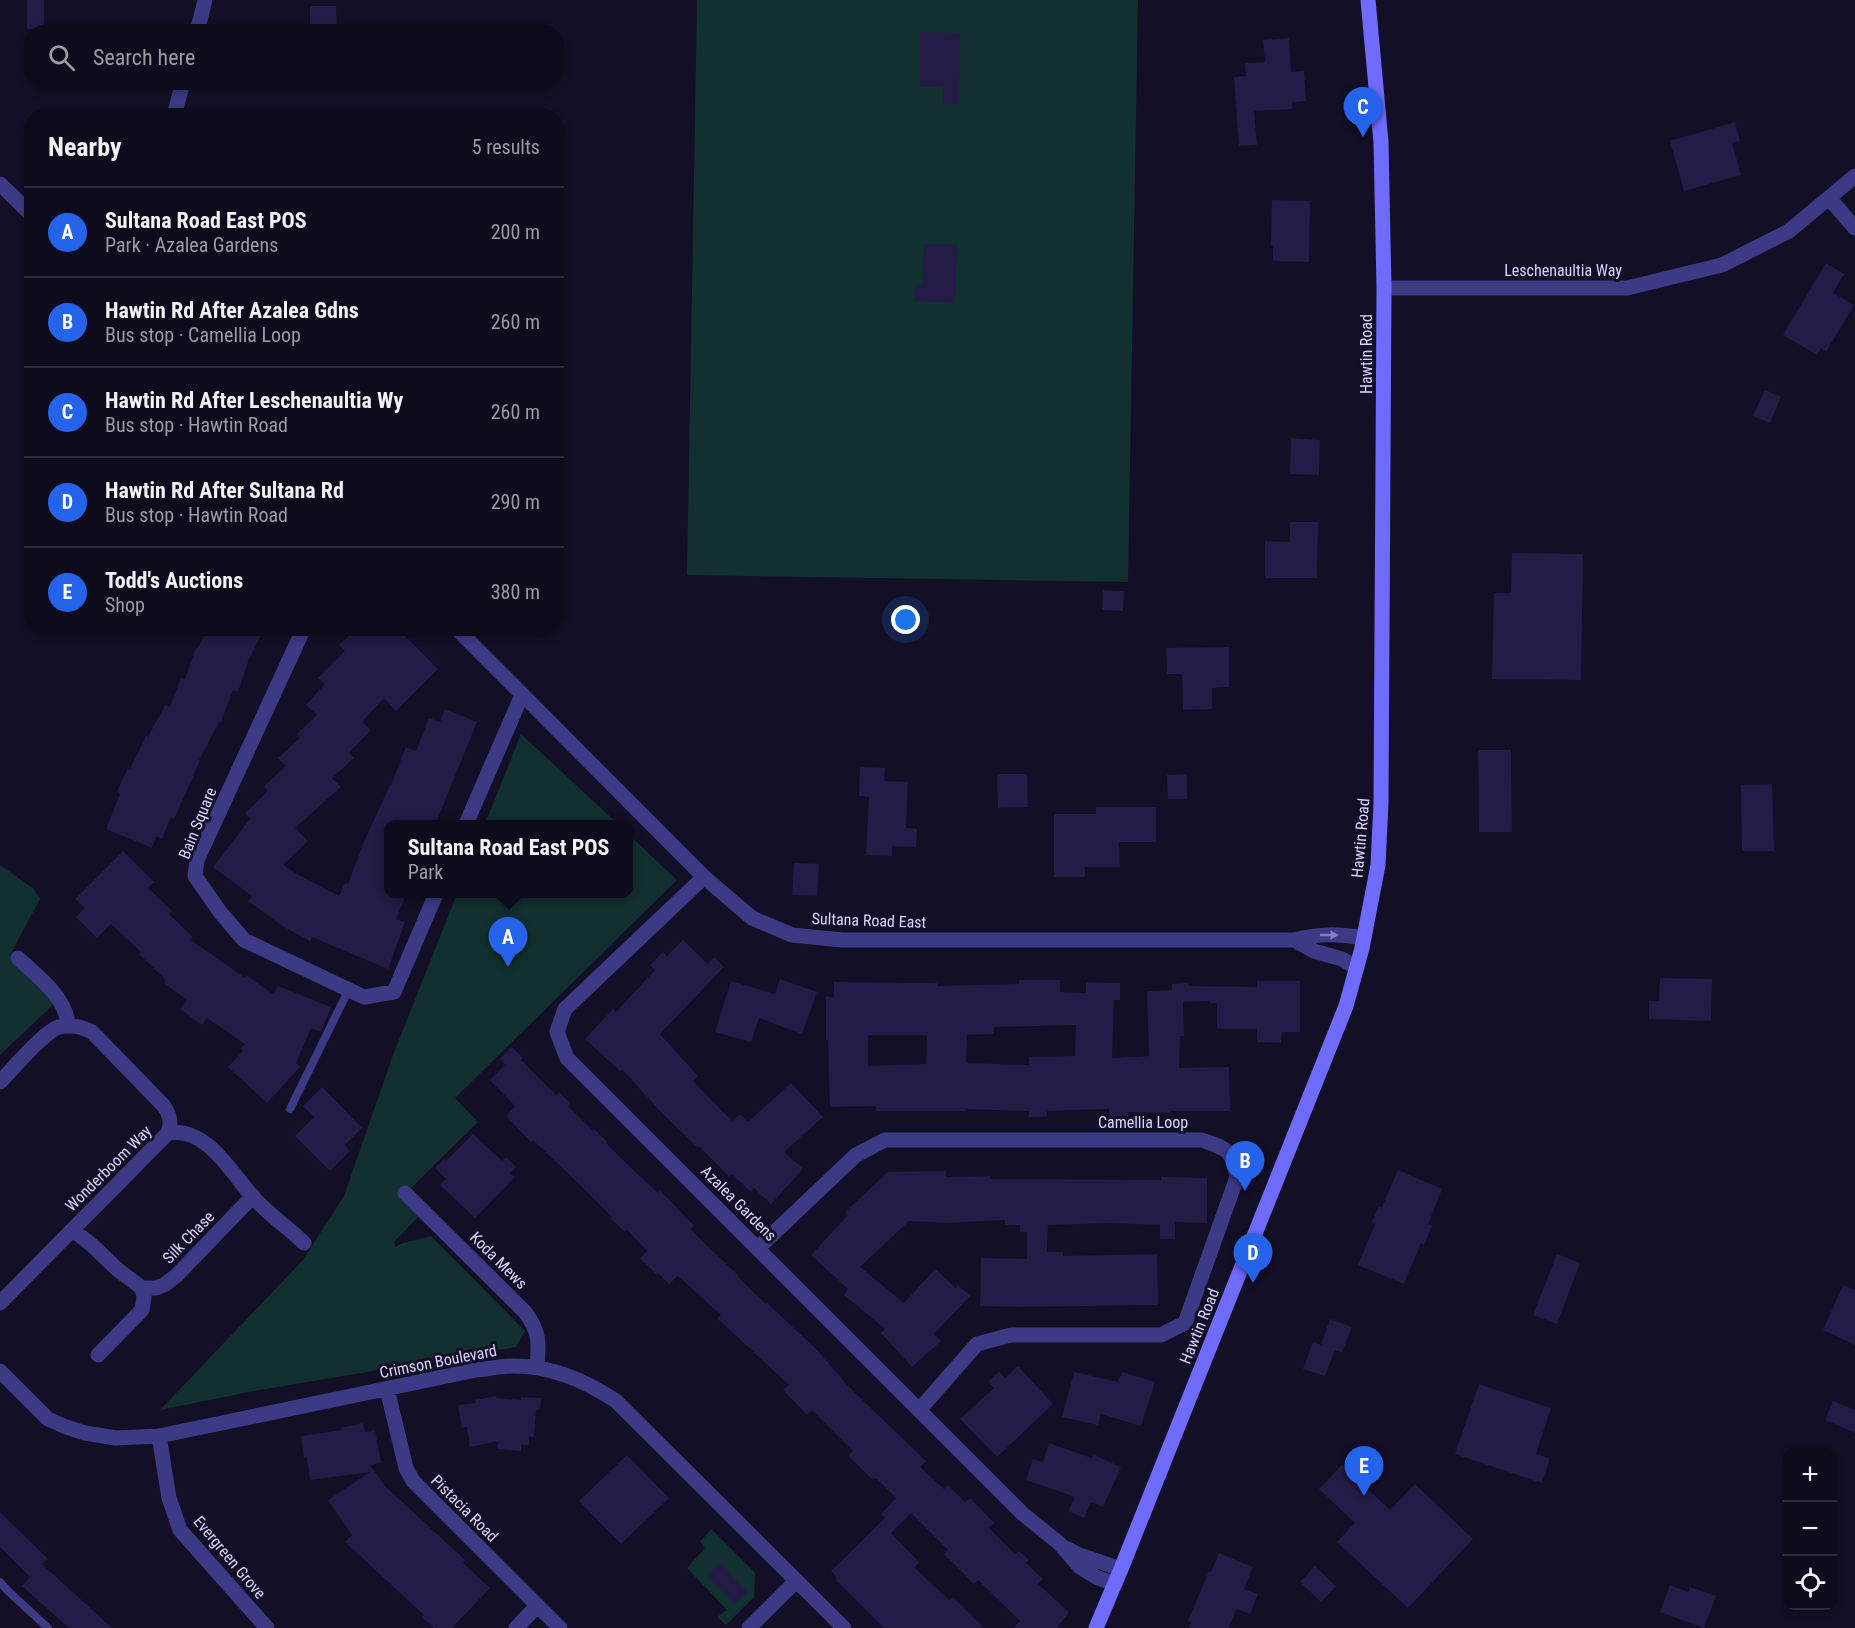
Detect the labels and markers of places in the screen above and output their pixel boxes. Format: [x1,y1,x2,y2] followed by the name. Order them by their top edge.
[1344,88,1382,137] pin: C
[488,918,528,967] pin: A
[1226,1142,1264,1191] pin: B
[1234,1234,1272,1283] pin: D
[1344,1446,1384,1496] pin: E

